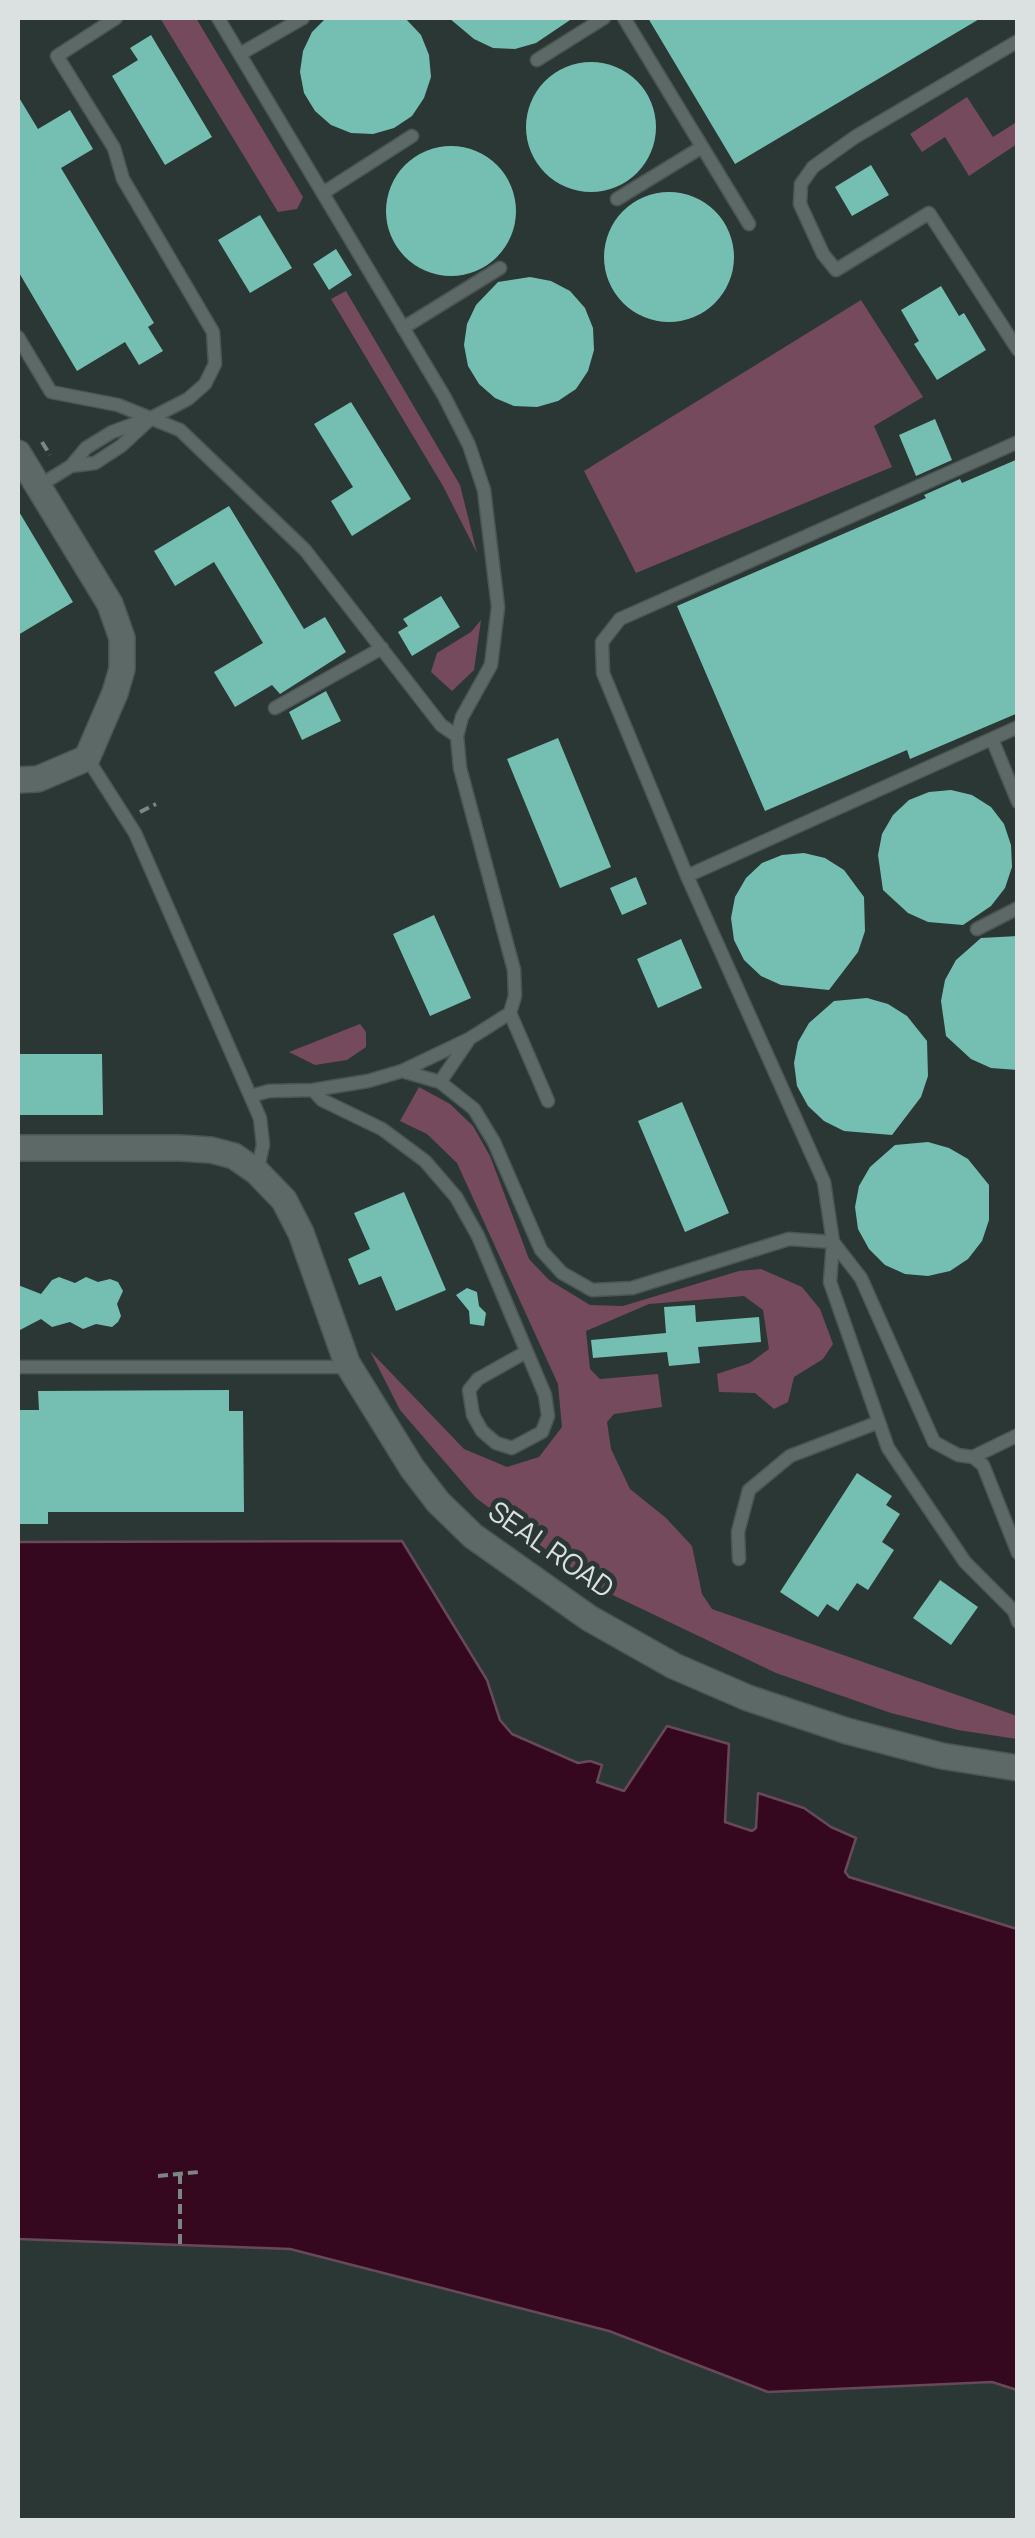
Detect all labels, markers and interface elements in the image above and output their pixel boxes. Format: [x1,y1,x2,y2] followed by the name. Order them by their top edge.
[481,1496,619,1606] street label: SEAL ROAD

